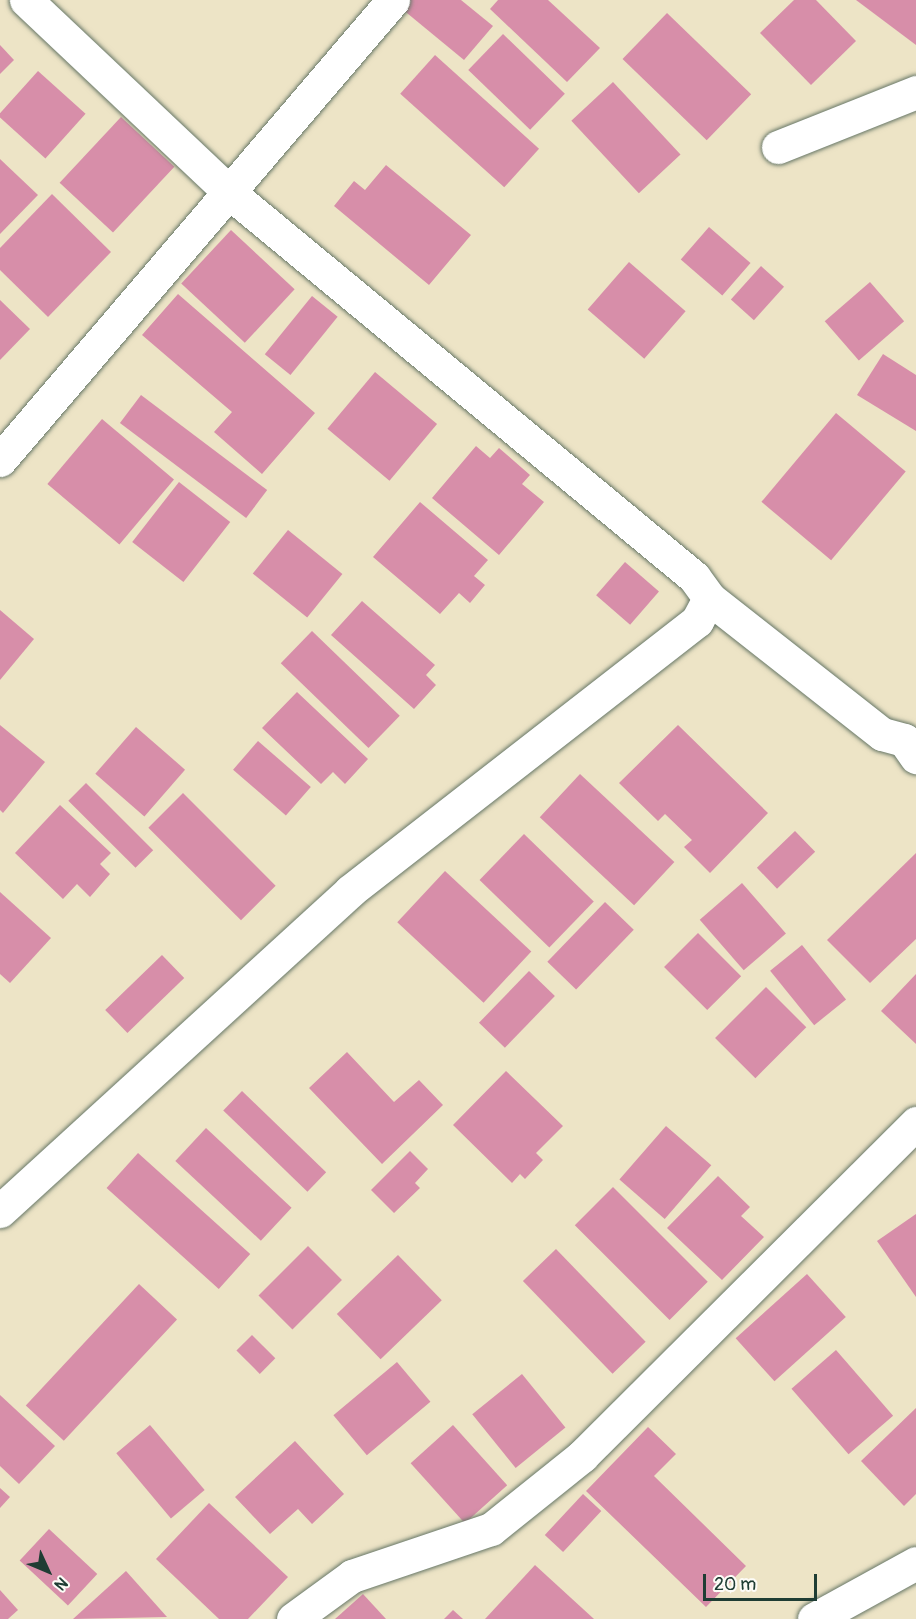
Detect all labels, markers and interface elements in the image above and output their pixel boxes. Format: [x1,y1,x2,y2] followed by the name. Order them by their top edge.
[18,1541,78,1601] north arrow
[706,1562,820,1600] scale bar
[50,1573,72,1594] text: N
[714,1573,756,1596] text: 20 m

